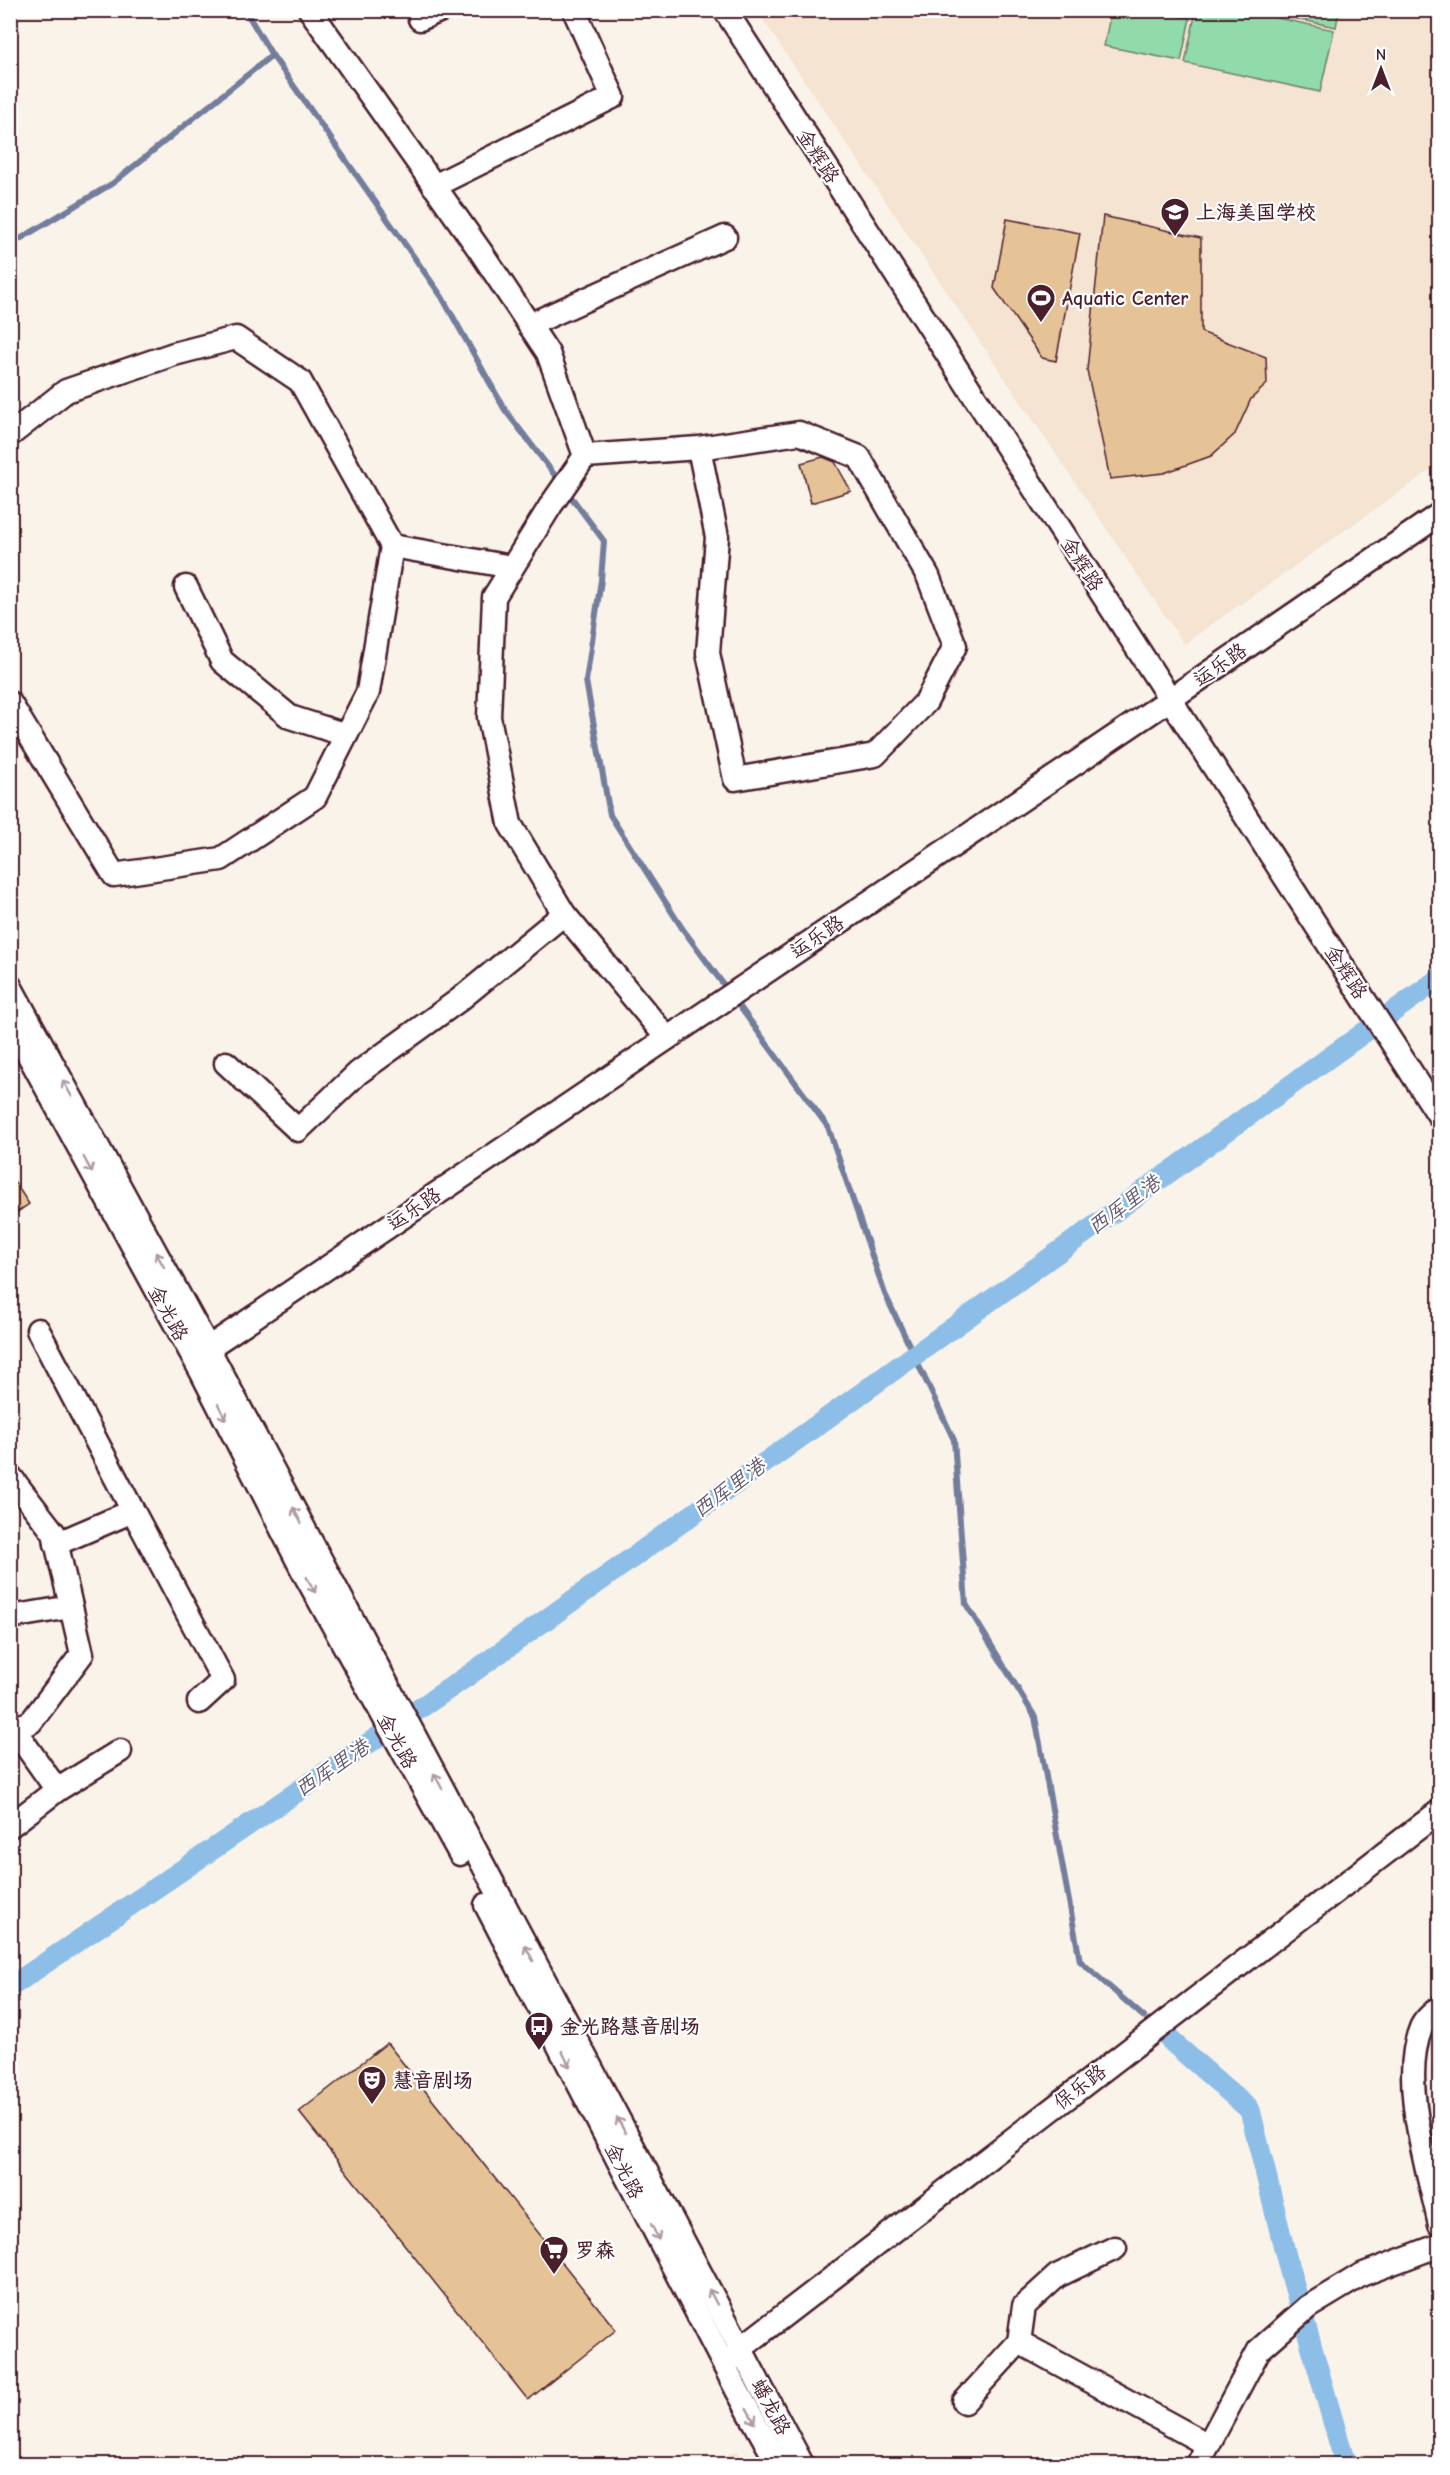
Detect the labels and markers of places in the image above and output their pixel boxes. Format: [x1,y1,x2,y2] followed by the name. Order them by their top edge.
[1159,196,1191,238] school or university icon: 上海美国学校
[1196,201,1316,224] place label: 上海美国学校
[1025,282,1057,324] sports icon: Aquatic Center
[1062,287,1188,310] place label: Aquatic Center
[523,2010,555,2052] bus stop icon: 金光路慧音剧场
[560,2015,700,2038] place label: 金光路慧音剧场
[356,2064,388,2106] theatre icon: 慧音剧场
[393,2069,473,2092] place label: 慧音剧场
[538,2234,570,2276] supermarket icon: 罗森
[575,2239,615,2262] place label: 罗森

